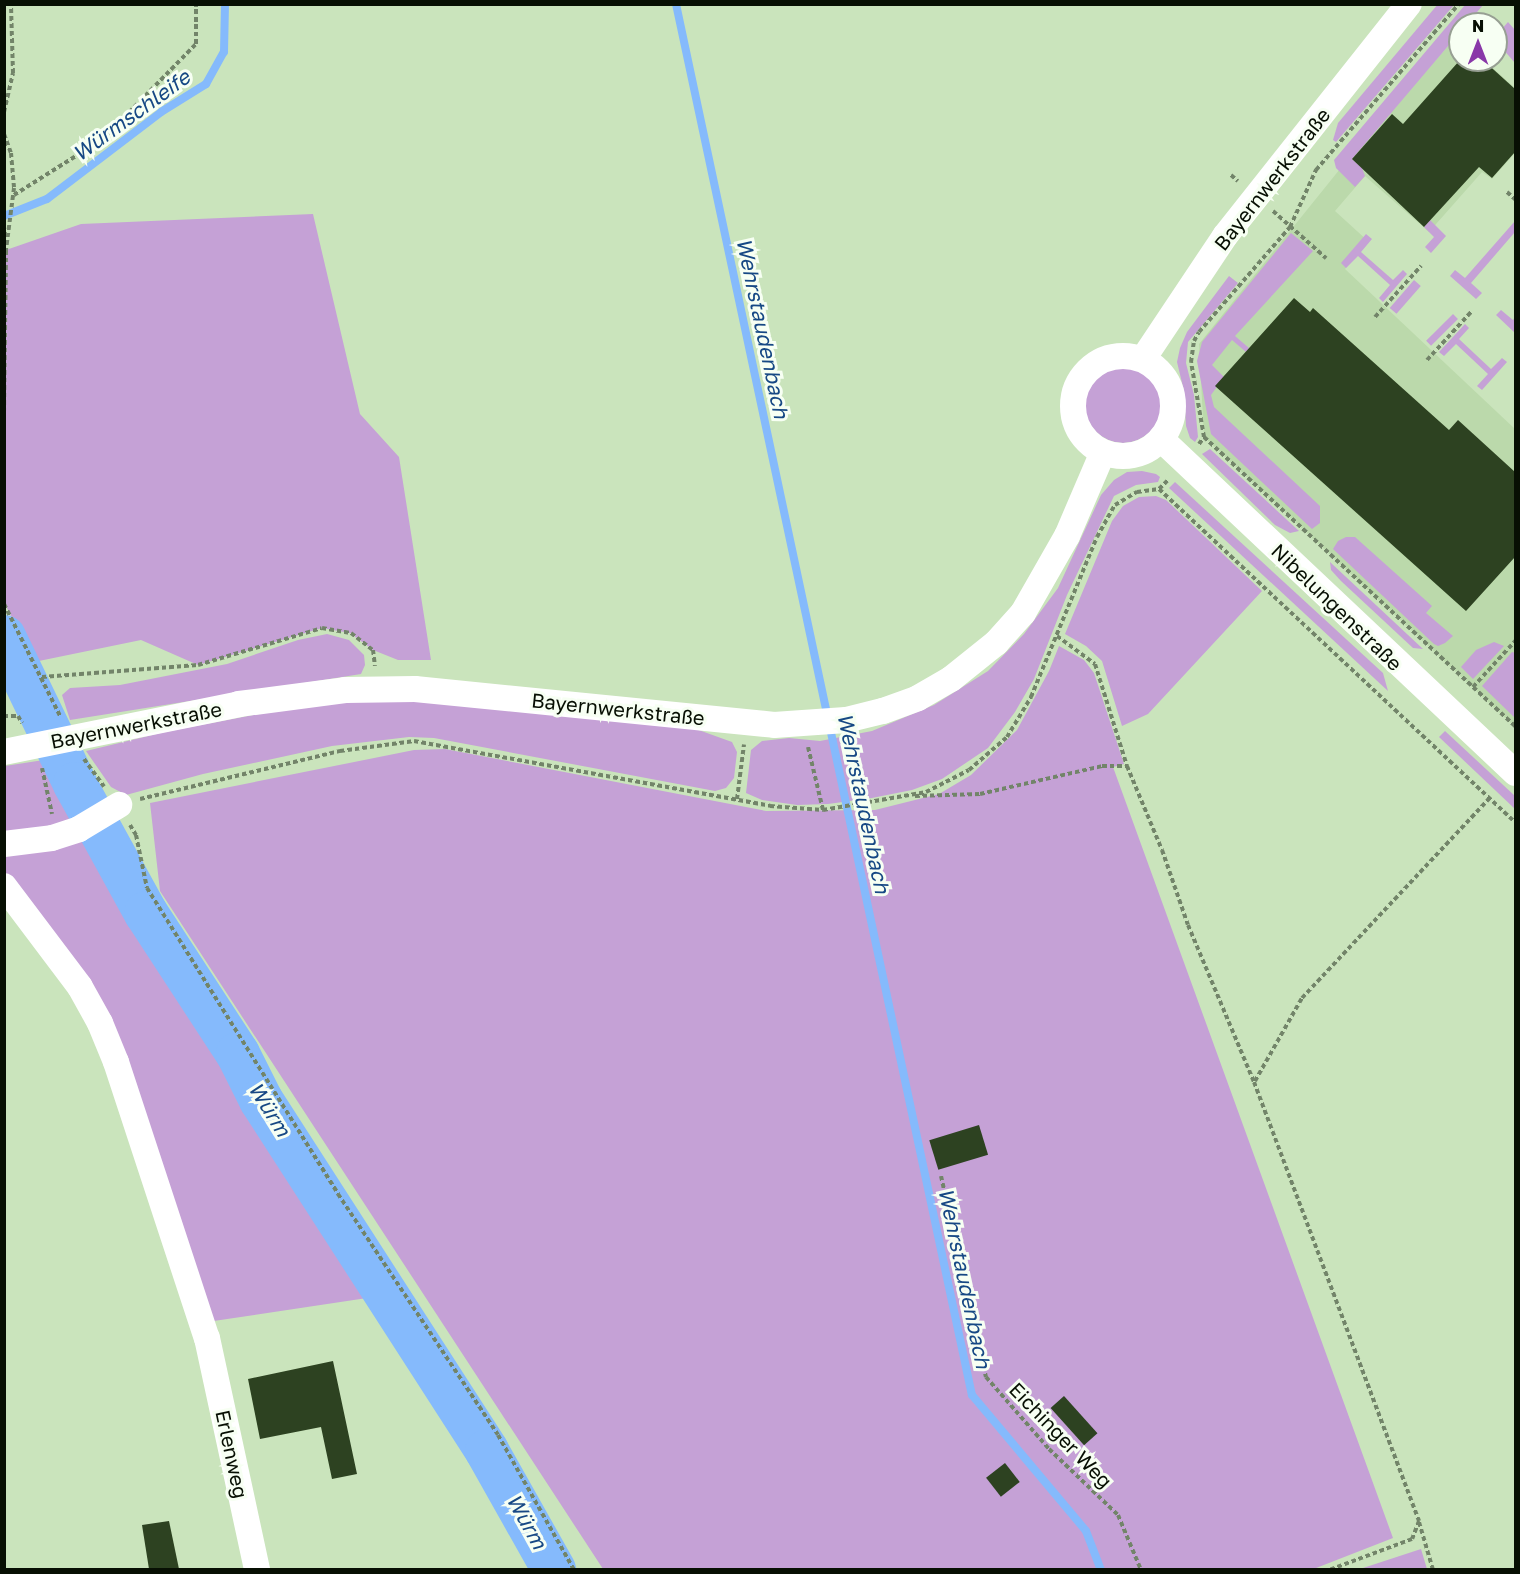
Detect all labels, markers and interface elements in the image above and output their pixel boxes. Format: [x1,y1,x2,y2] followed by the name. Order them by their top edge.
[1448,12,1508,72] north arrow
[1472,16,1484,36] text: N
[68,64,194,166] water label: Würmschleife
[1209,103,1335,255] street label: Bayernwerkstraße
[732,235,794,421] water label: Wehrstaudenbach
[1267,539,1407,675] street label: Nibelungenstraße
[530,688,706,730] street label: Bayernwerkstraße
[48,697,224,753] street label: Bayernwerkstraße
[833,710,895,896] water label: Wehrstaudenbach
[244,1077,296,1141] water label: Würm
[934,1185,996,1371] water label: Wehrstaudenbach
[1005,1377,1117,1493] street label: Eichinger Weg
[211,1408,253,1500] street label: Erlenweg
[502,1489,552,1553] water label: Würm

